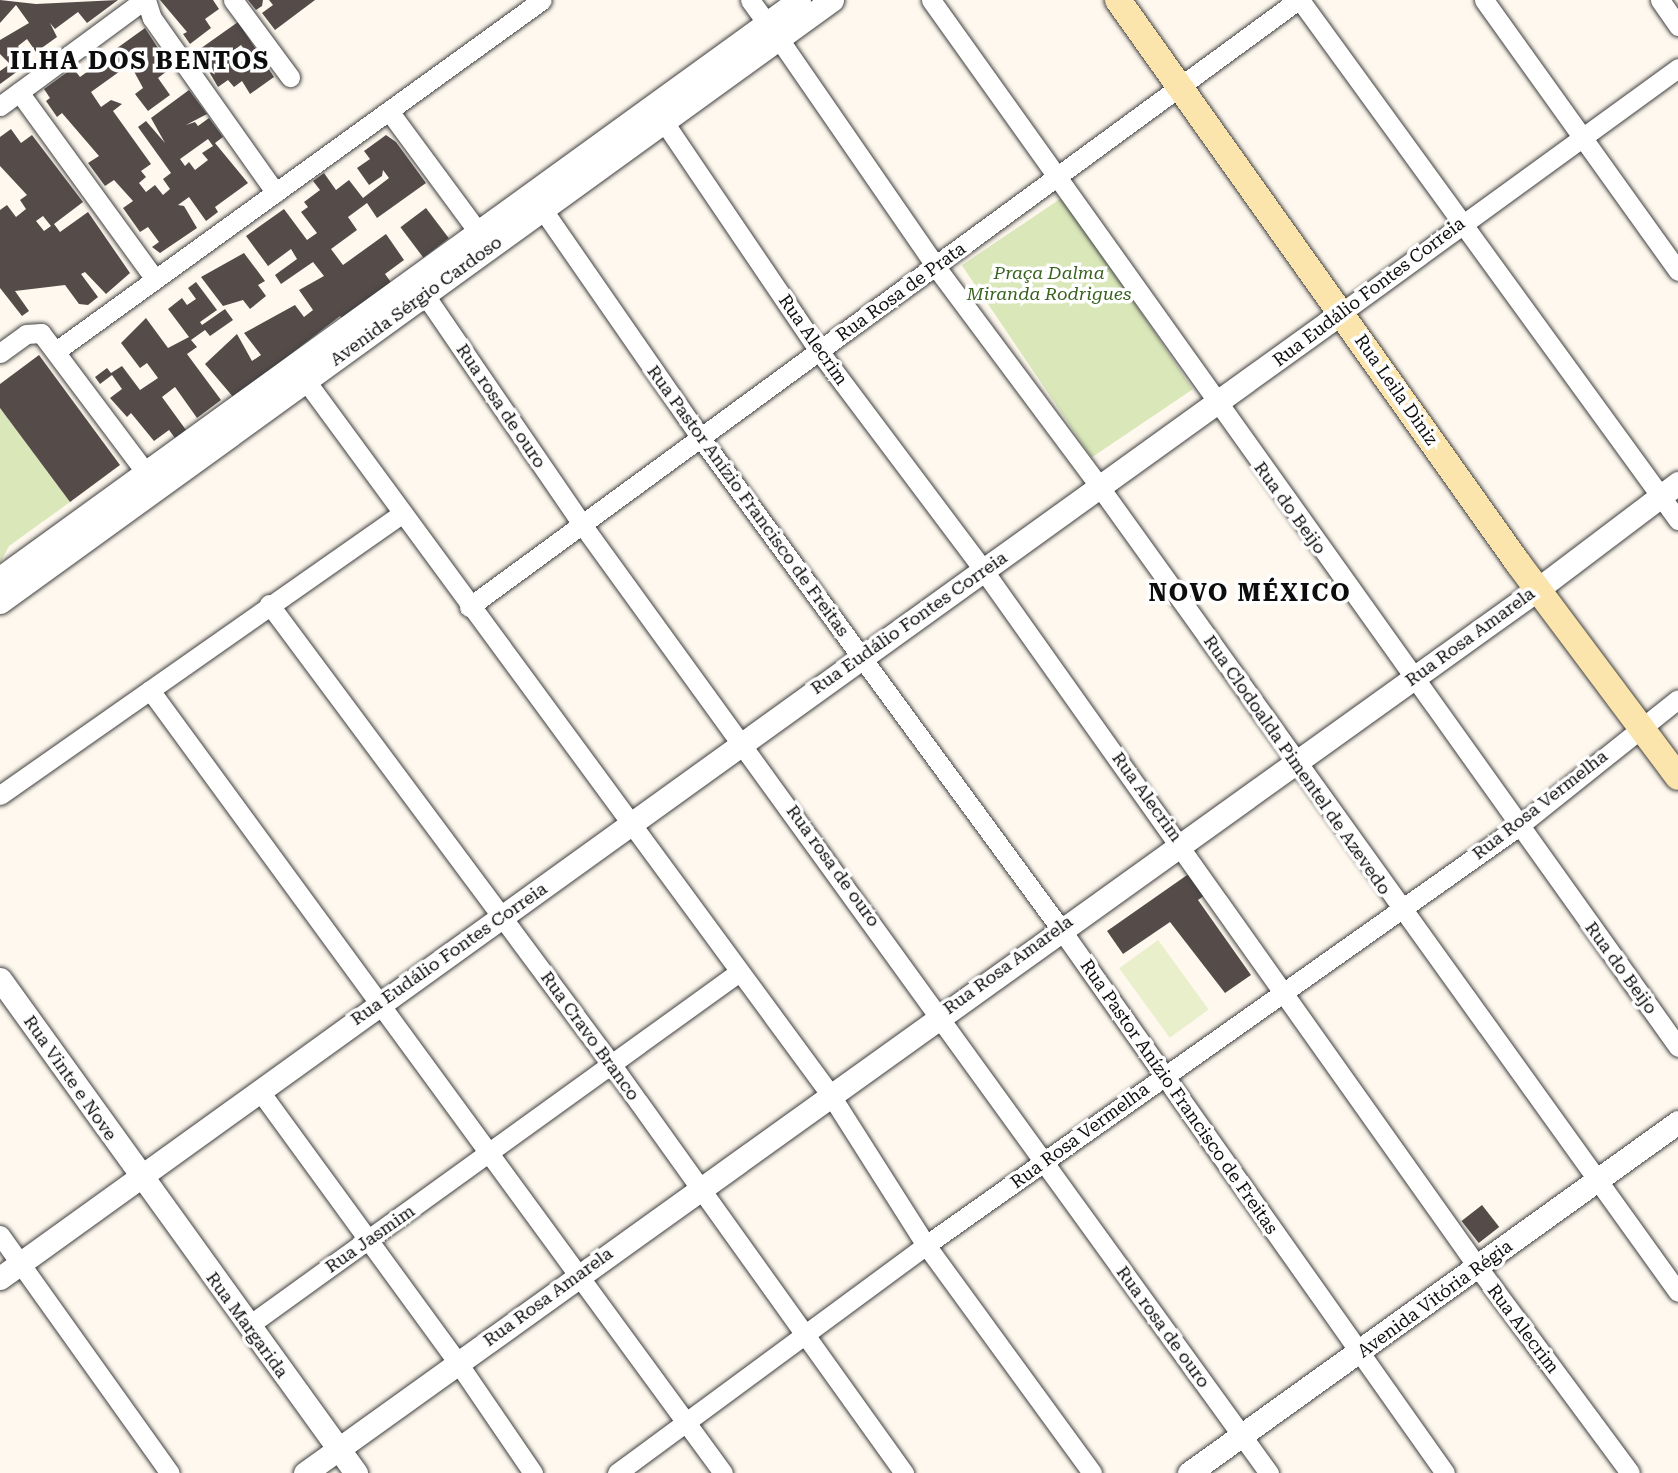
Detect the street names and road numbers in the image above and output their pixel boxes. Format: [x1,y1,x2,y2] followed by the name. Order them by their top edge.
[1269,213,1469,371] street label: Rua Eudálio Fontes Correia
[326,231,506,371] street label: Avenida Sérgio Cardoso
[832,238,970,346] street label: Rua Rosa de Prata
[774,291,852,389] street label: Rua Alecrim
[1350,331,1442,449] street label: Rua Leila Diniz
[451,340,551,472] street label: Rua rosa de ouro
[642,361,854,641] street label: Rua Pastor Anízio Francisco de Freitas
[1249,458,1331,558] street label: Rua do Beijo
[807,547,1011,699] street label: Rua Eudálio Fontes Correia
[1401,583,1539,691] street label: Rua Rosa Amarela
[1199,631,1395,899] street label: Rua Clodoalda Pimentel de Azevedo
[1468,745,1612,865] street label: Rua Rosa Vermelha
[1107,748,1187,846] street label: Rua Alecrim
[782,801,884,931] street label: Rua rosa de ouro
[347,878,551,1030] street label: Rua Eudálio Fontes Correia
[939,911,1077,1019] street label: Rua Rosa Amarela
[1580,918,1662,1018] street label: Rua do Beijo
[1076,956,1282,1238] street label: Rua Pastor Anízio Francisco de Freitas
[536,967,644,1105] street label: Rua Cravo Branco
[19,1011,121,1145] street label: Rua Vinte e Nove
[1007,1079,1153,1193] street label: Rua Rosa Vermelha
[321,1200,419,1278] street label: Rua Jasmim
[1353,1236,1517,1362] street label: Avenida Vitória Régia
[479,1243,617,1351] street label: Rua Rosa Amarela
[1112,1262,1214,1392] street label: Rua rosa de ouro
[201,1268,293,1382] street label: Rua Margarida
[1483,1280,1563,1378] street label: Rua Alecrim

